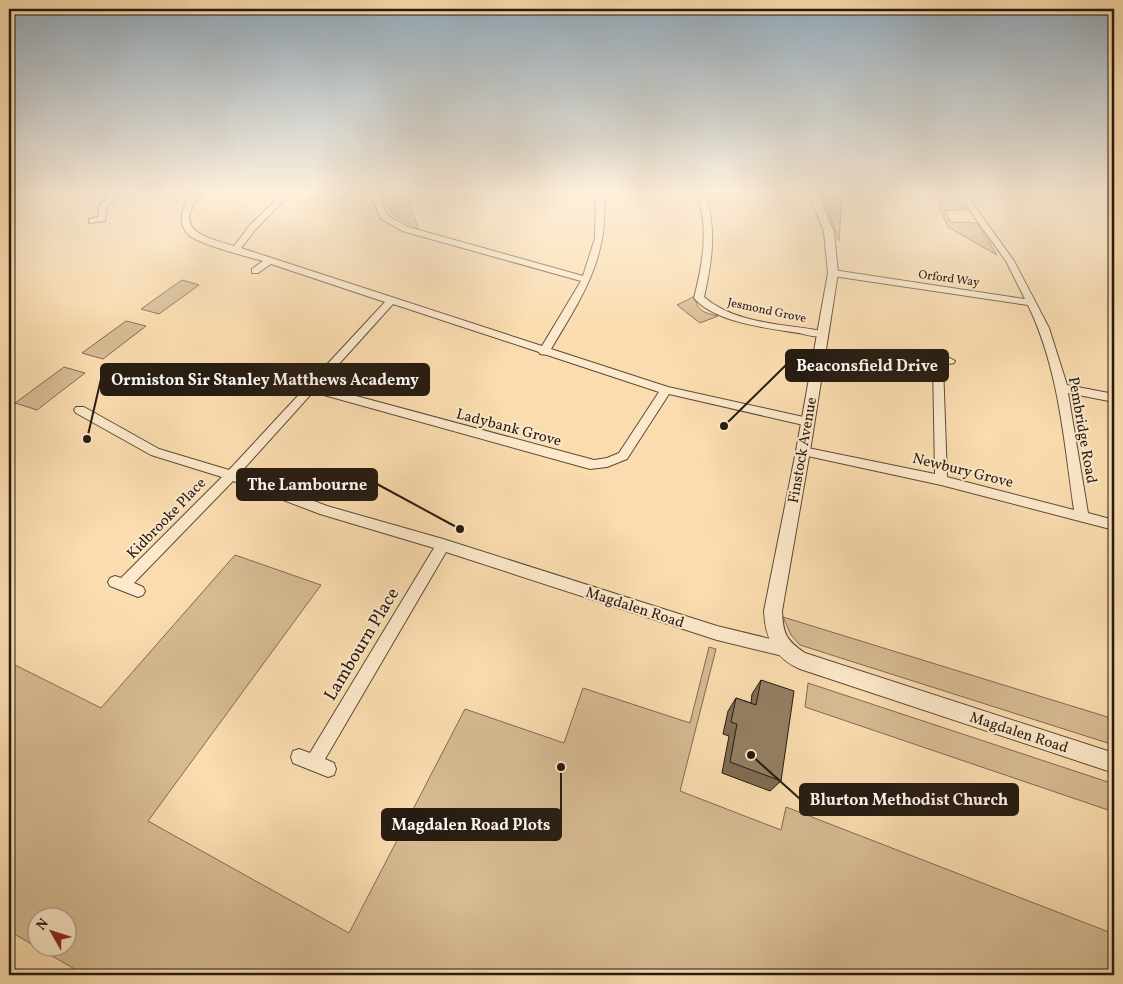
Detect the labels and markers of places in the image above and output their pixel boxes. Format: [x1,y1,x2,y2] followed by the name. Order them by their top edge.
[786,350,948,381] callout: Beaconsfield Drive
[101,364,429,395] callout: Ormiston Sir Stanley Matthews Academy
[237,469,377,500] callout: The Lambourne
[800,784,1018,815] callout: Blurton Methodist Church
[382,809,561,840] callout: Magdalen Road Plots

